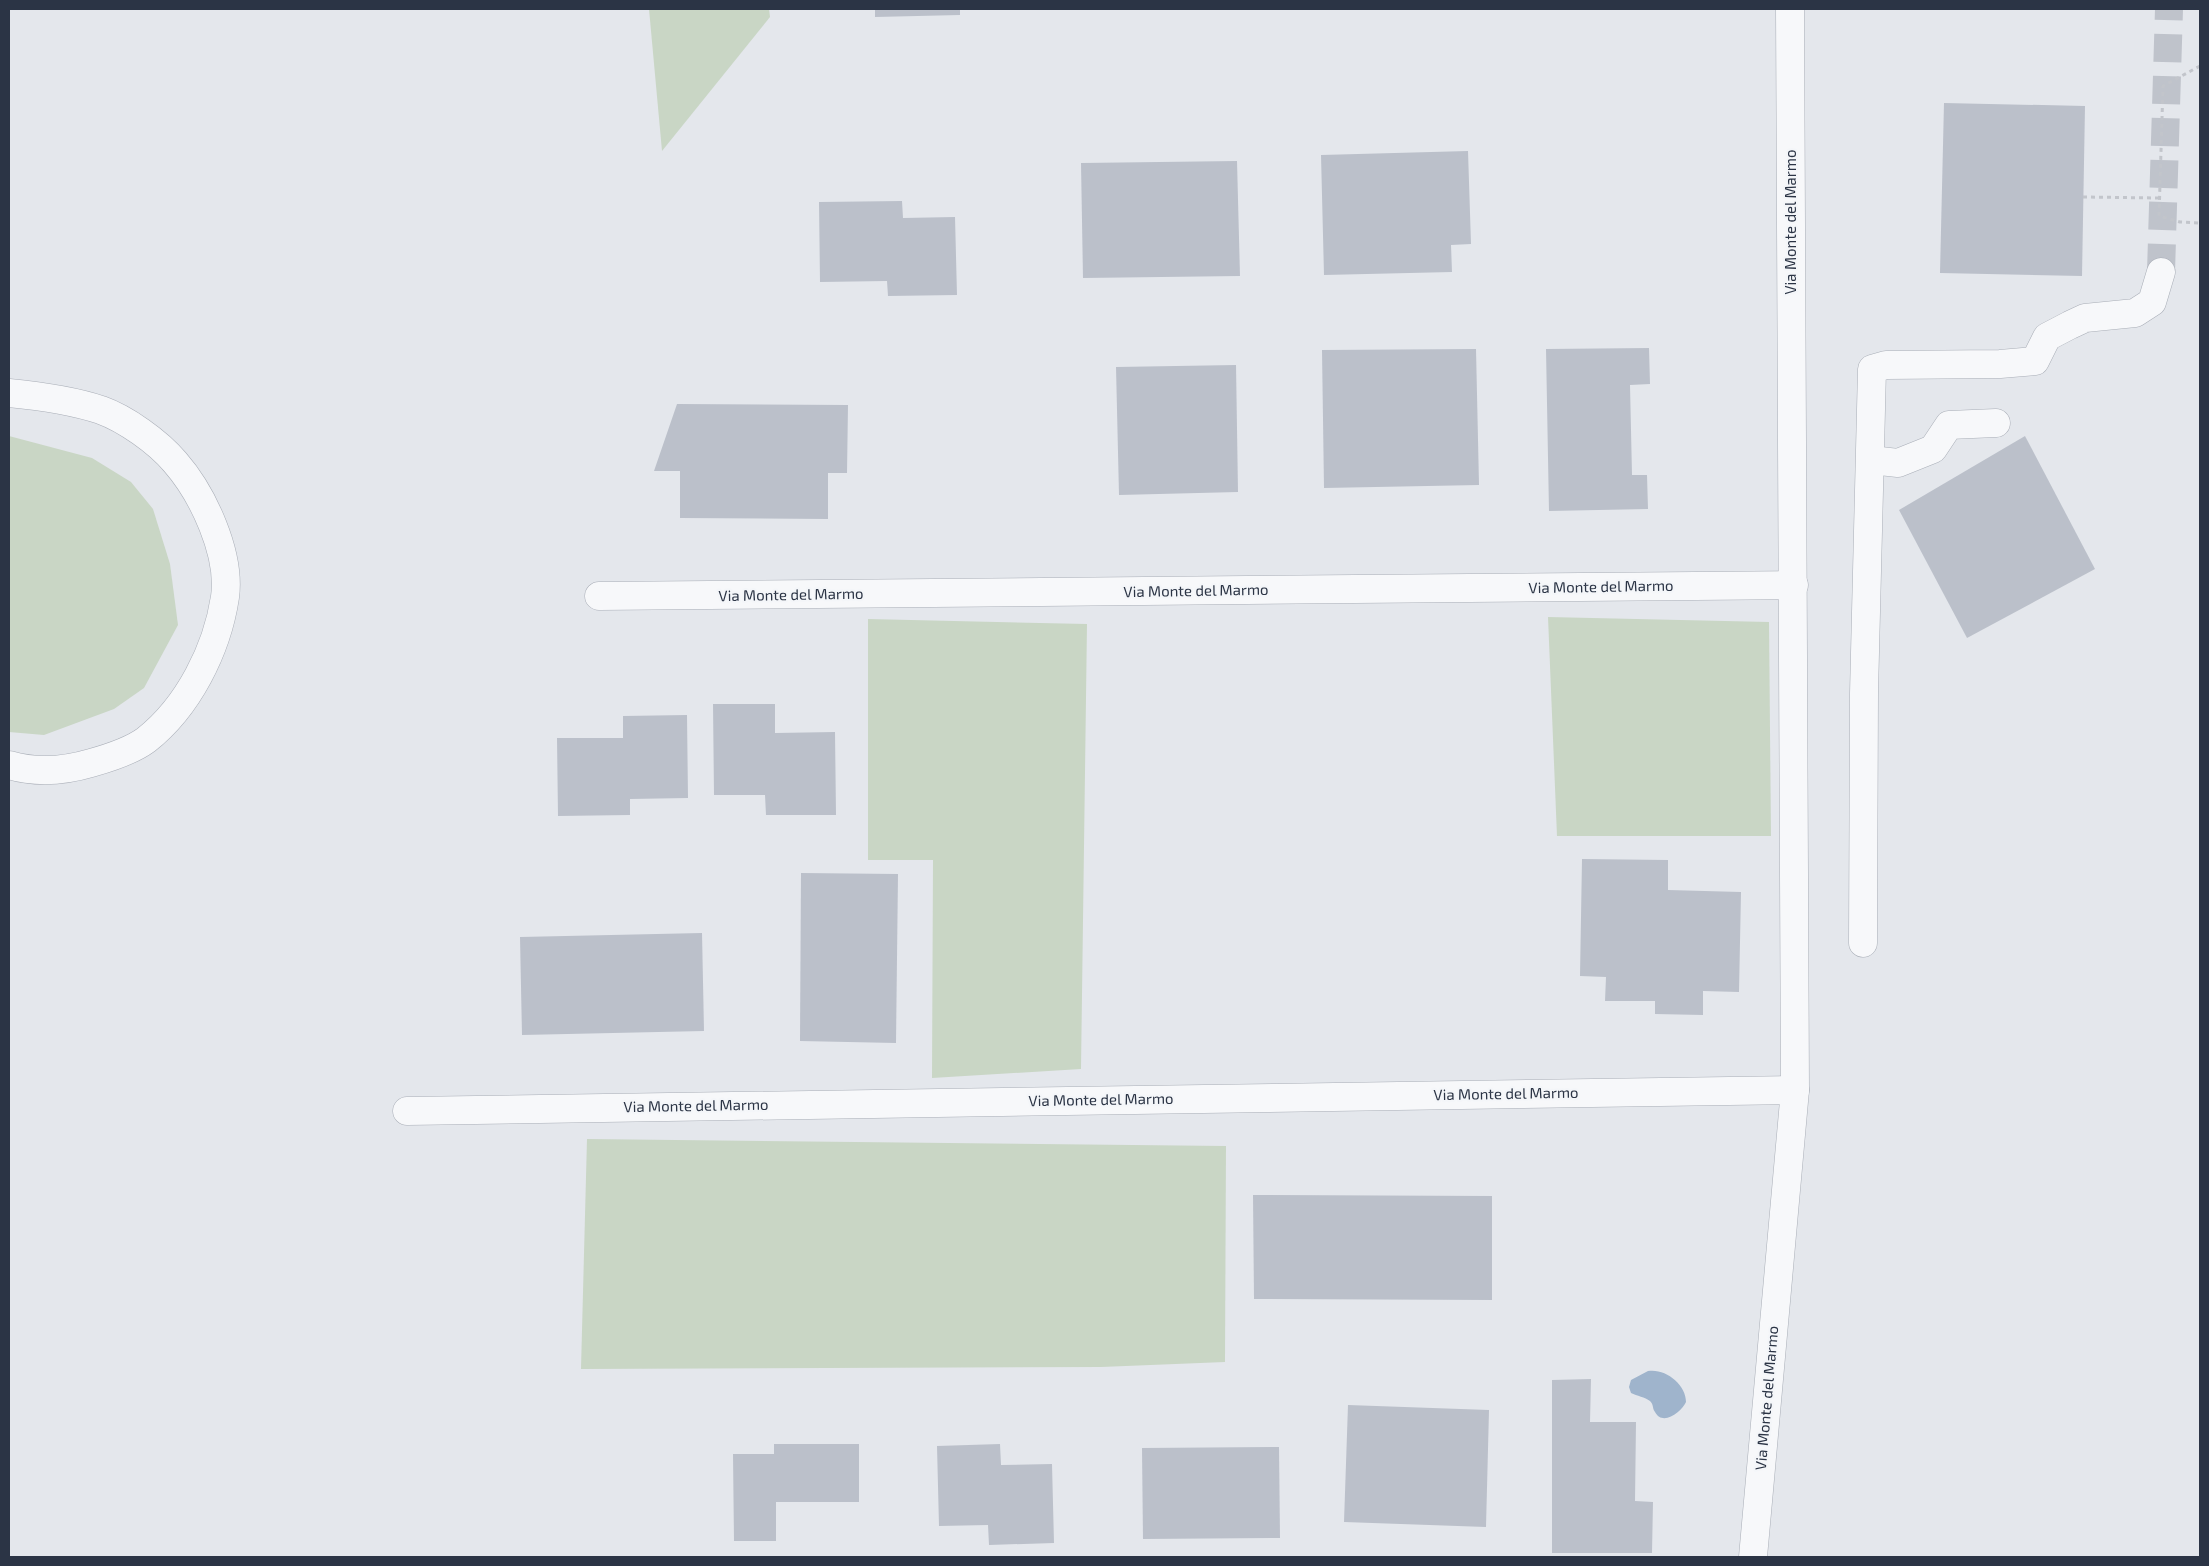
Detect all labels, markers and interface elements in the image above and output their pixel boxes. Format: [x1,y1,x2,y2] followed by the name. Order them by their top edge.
[1781,149,1799,295] street label: Via Monte del Marmo
[1528,576,1674,596] street label: Via Monte del Marmo
[1123,580,1269,600] street label: Via Monte del Marmo
[718,584,864,604] street label: Via Monte del Marmo
[1433,1083,1579,1103] street label: Via Monte del Marmo
[1028,1089,1174,1109] street label: Via Monte del Marmo
[623,1095,769,1115] street label: Via Monte del Marmo
[1751,1325,1781,1471] street label: Via Monte del Marmo

